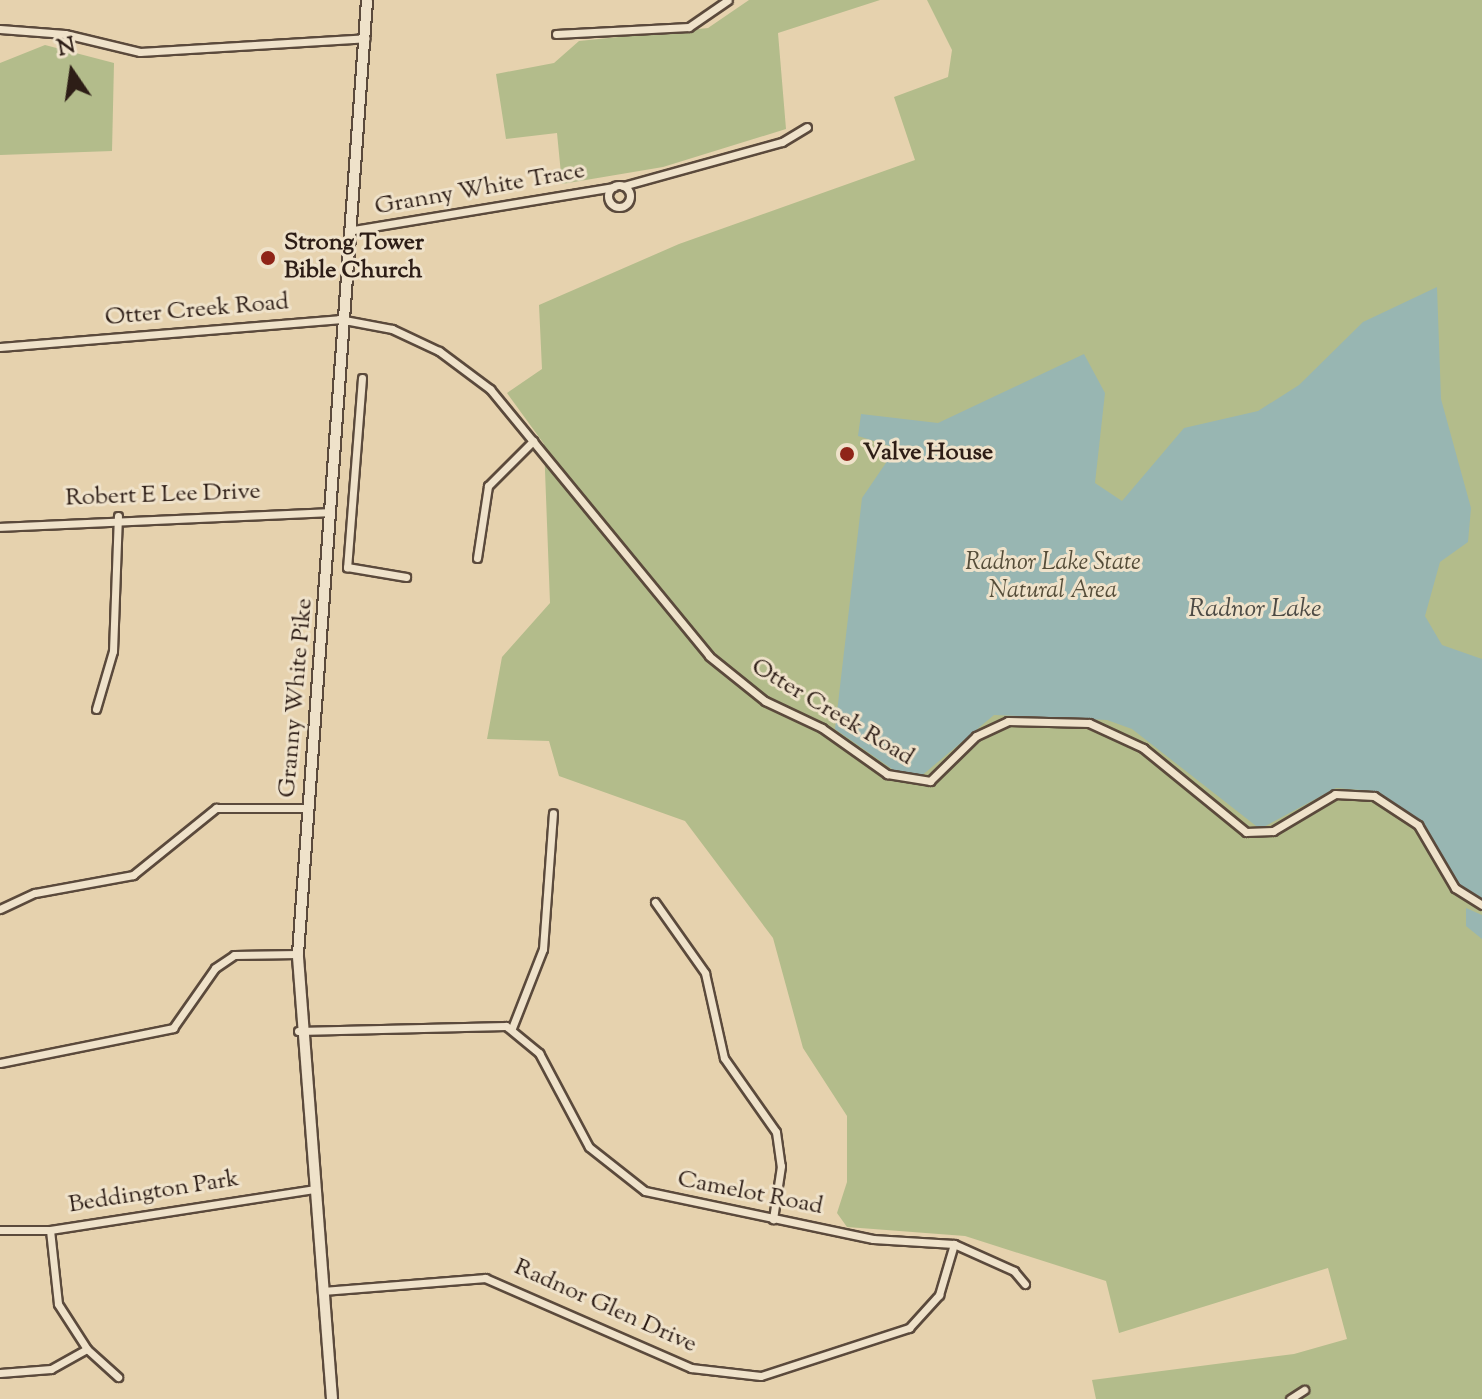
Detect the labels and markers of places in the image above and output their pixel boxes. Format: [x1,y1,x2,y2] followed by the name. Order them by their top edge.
[284,230,424,286] place label: Strong Tower Bible Church
[259,249,277,267] marker: Strong Tower Bible Church
[863,440,993,468] place label: Valve House
[838,445,856,463] marker: Valve House

